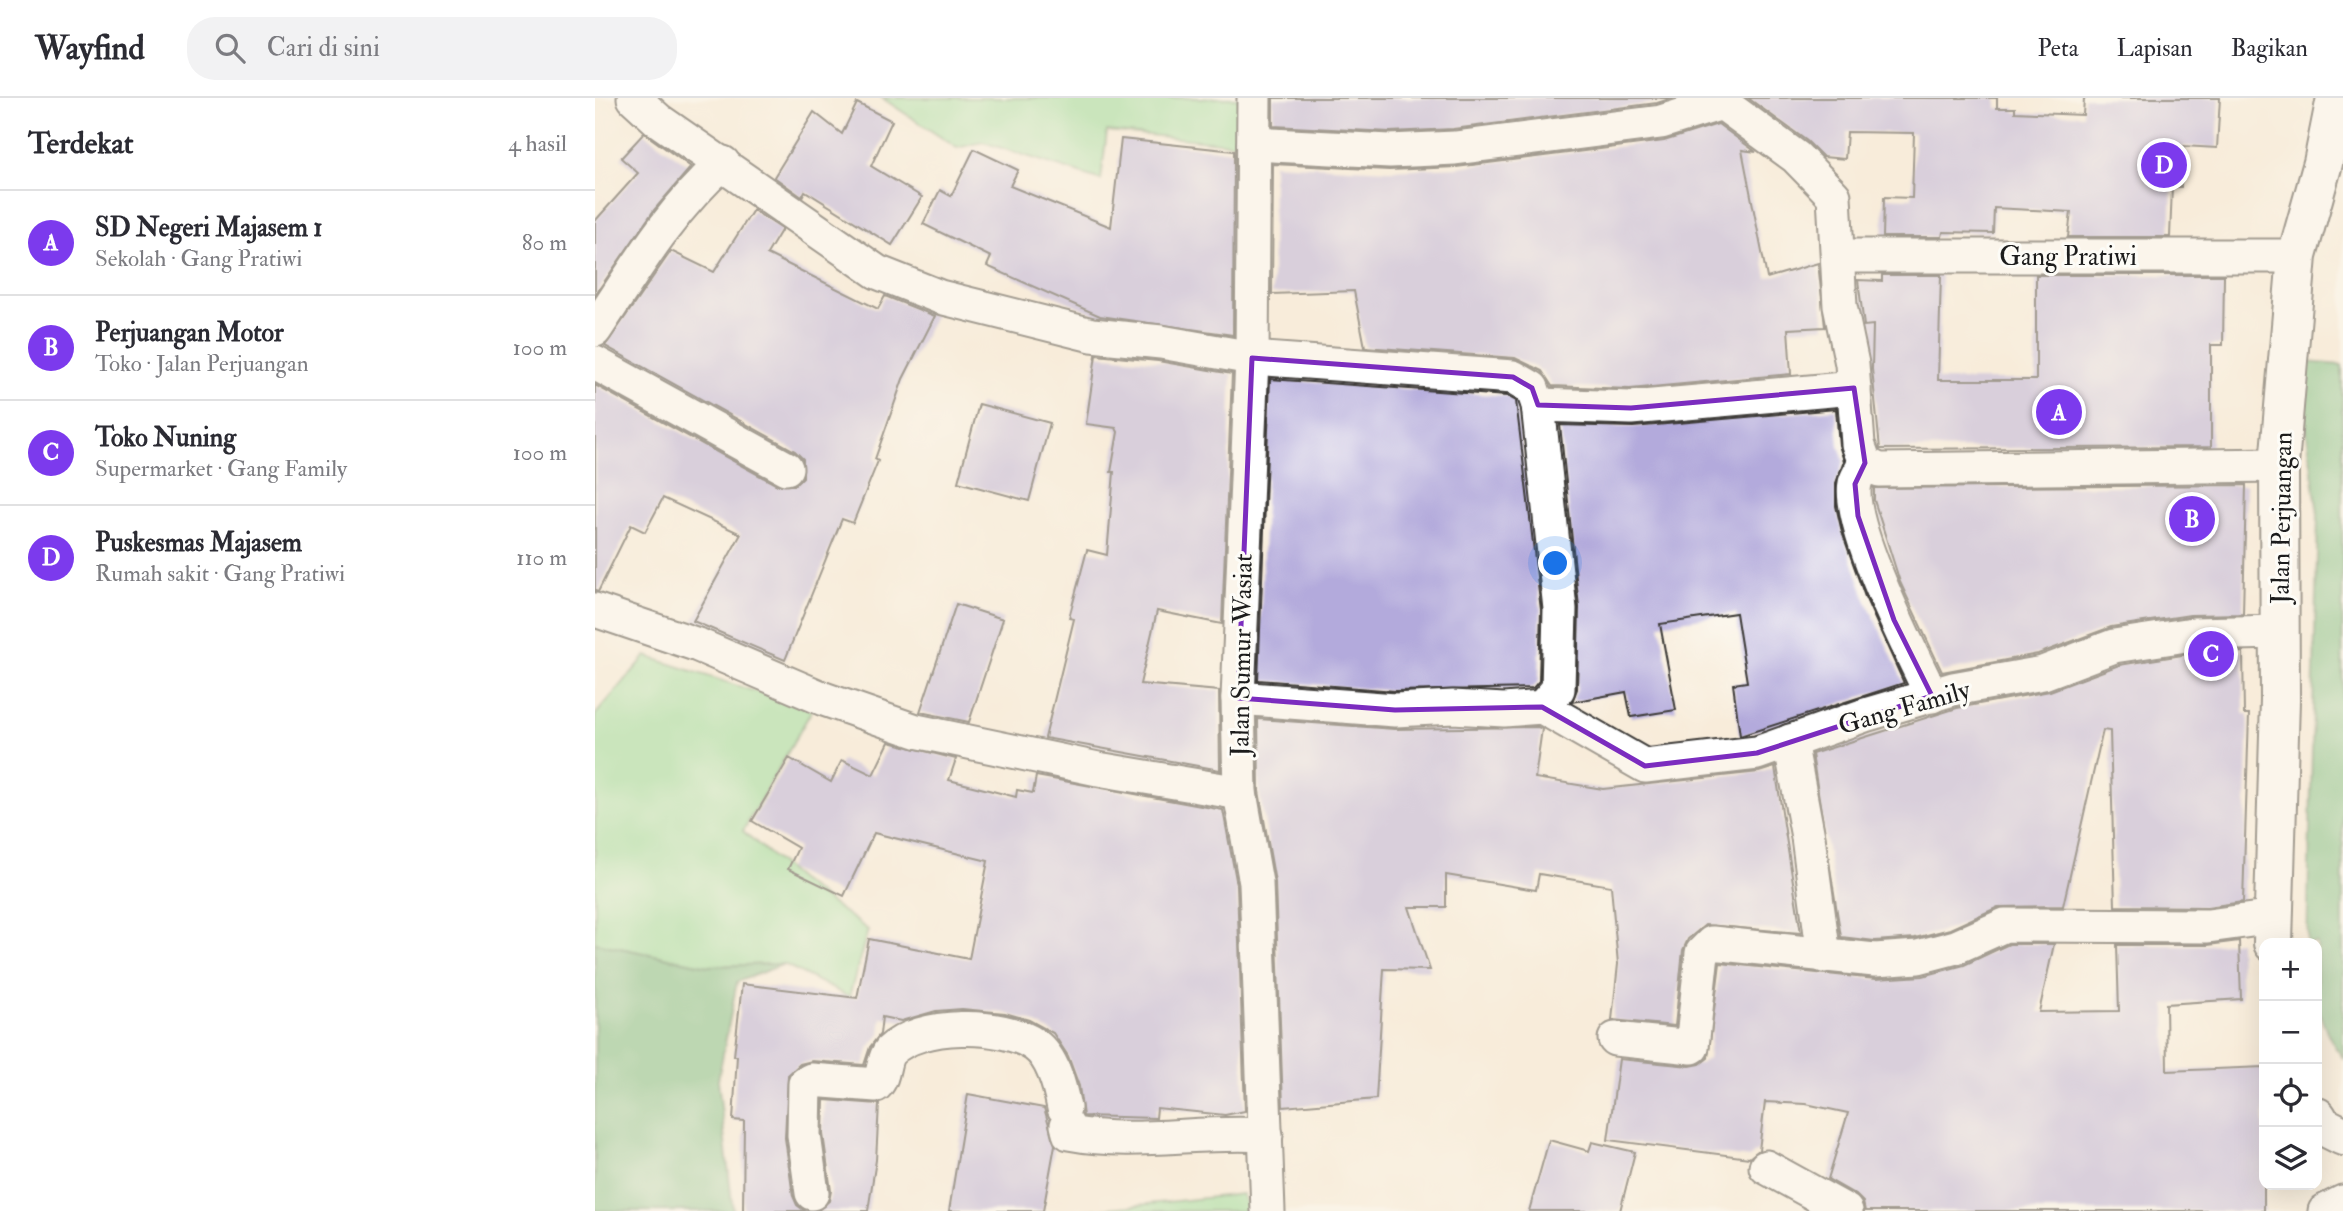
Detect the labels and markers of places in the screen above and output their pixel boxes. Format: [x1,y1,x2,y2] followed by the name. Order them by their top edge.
[2141,139,2187,191] pin: D
[2036,386,2082,438] pin: A
[2169,493,2215,545] pin: B
[2188,628,2234,680] pin: C

